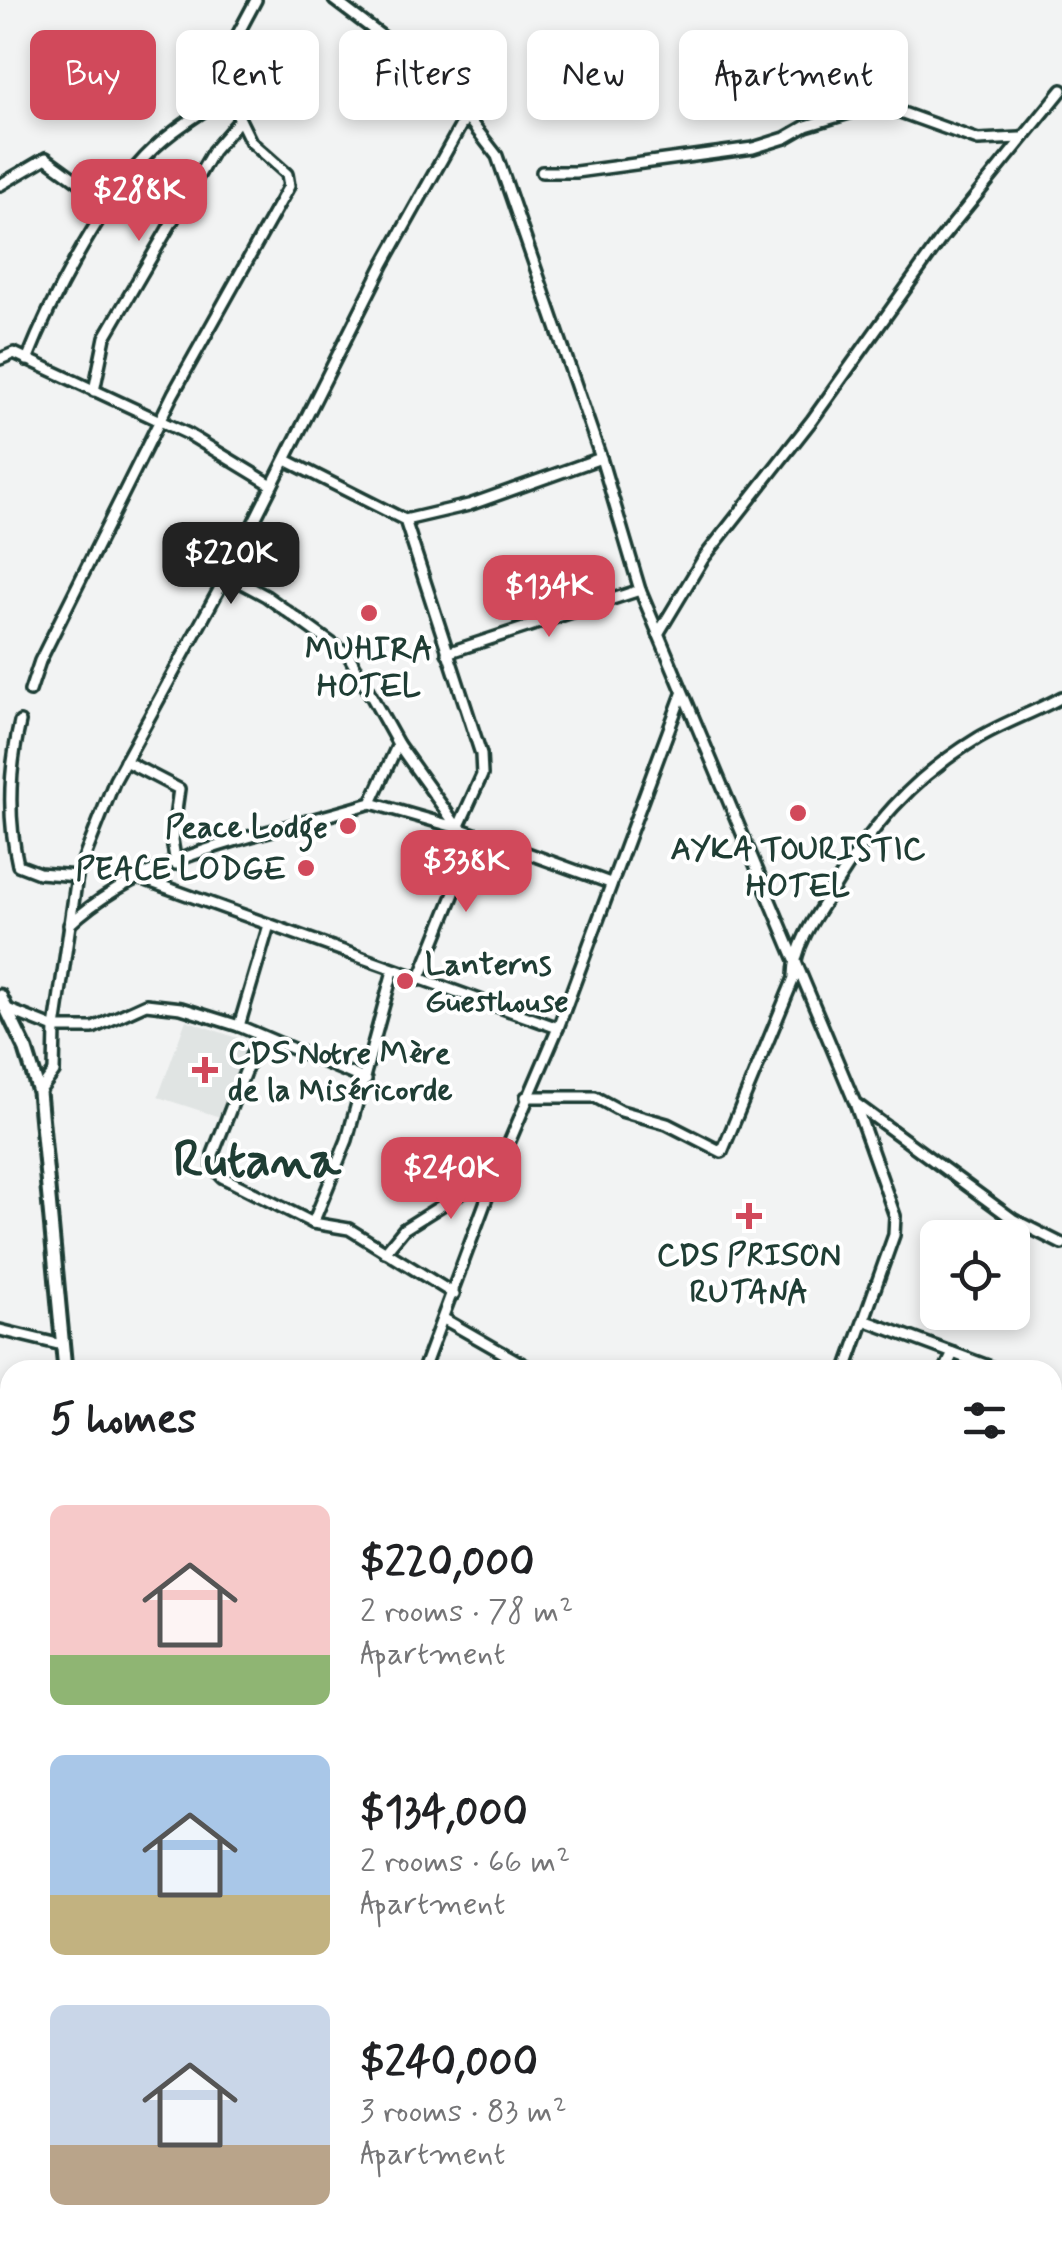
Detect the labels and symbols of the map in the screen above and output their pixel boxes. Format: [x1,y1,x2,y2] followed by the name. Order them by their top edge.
[69,159,209,244] pin: $288K
[161,522,301,607] pin: $220K
[479,555,619,640] pin: $134K
[358,602,380,624] marker: MUHIRA HOTEL
[305,629,433,708] place label: MUHIRA HOTEL
[787,802,809,824] marker: AYKA TOURISTIC HOTEL
[165,807,328,853] place label: Peace Lodge
[337,815,359,837] marker: Peace Lodge
[670,829,926,908] place label: AYKA TOURISTIC HOTEL
[396,830,536,915] pin: $338K
[75,849,286,891] place label: PEACE LODGE
[295,857,317,879] marker: PEACE LODGE
[425,944,569,1023] place label: Lanterns Guesthouse
[394,970,416,992] marker: Lanterns Guesthouse
[228,1033,452,1112] place label: CDS Notre Mère de la Miséricorde
[192,1057,218,1083] marker: CDS Notre Mère de la Miséricorde
[173,1128,343,1196] district label: Rutana
[381,1137,521,1222] pin: $240K
[736,1203,762,1229] marker: CDS PRISON RUTANA
[657,1235,841,1314] place label: CDS PRISON RUTANA

